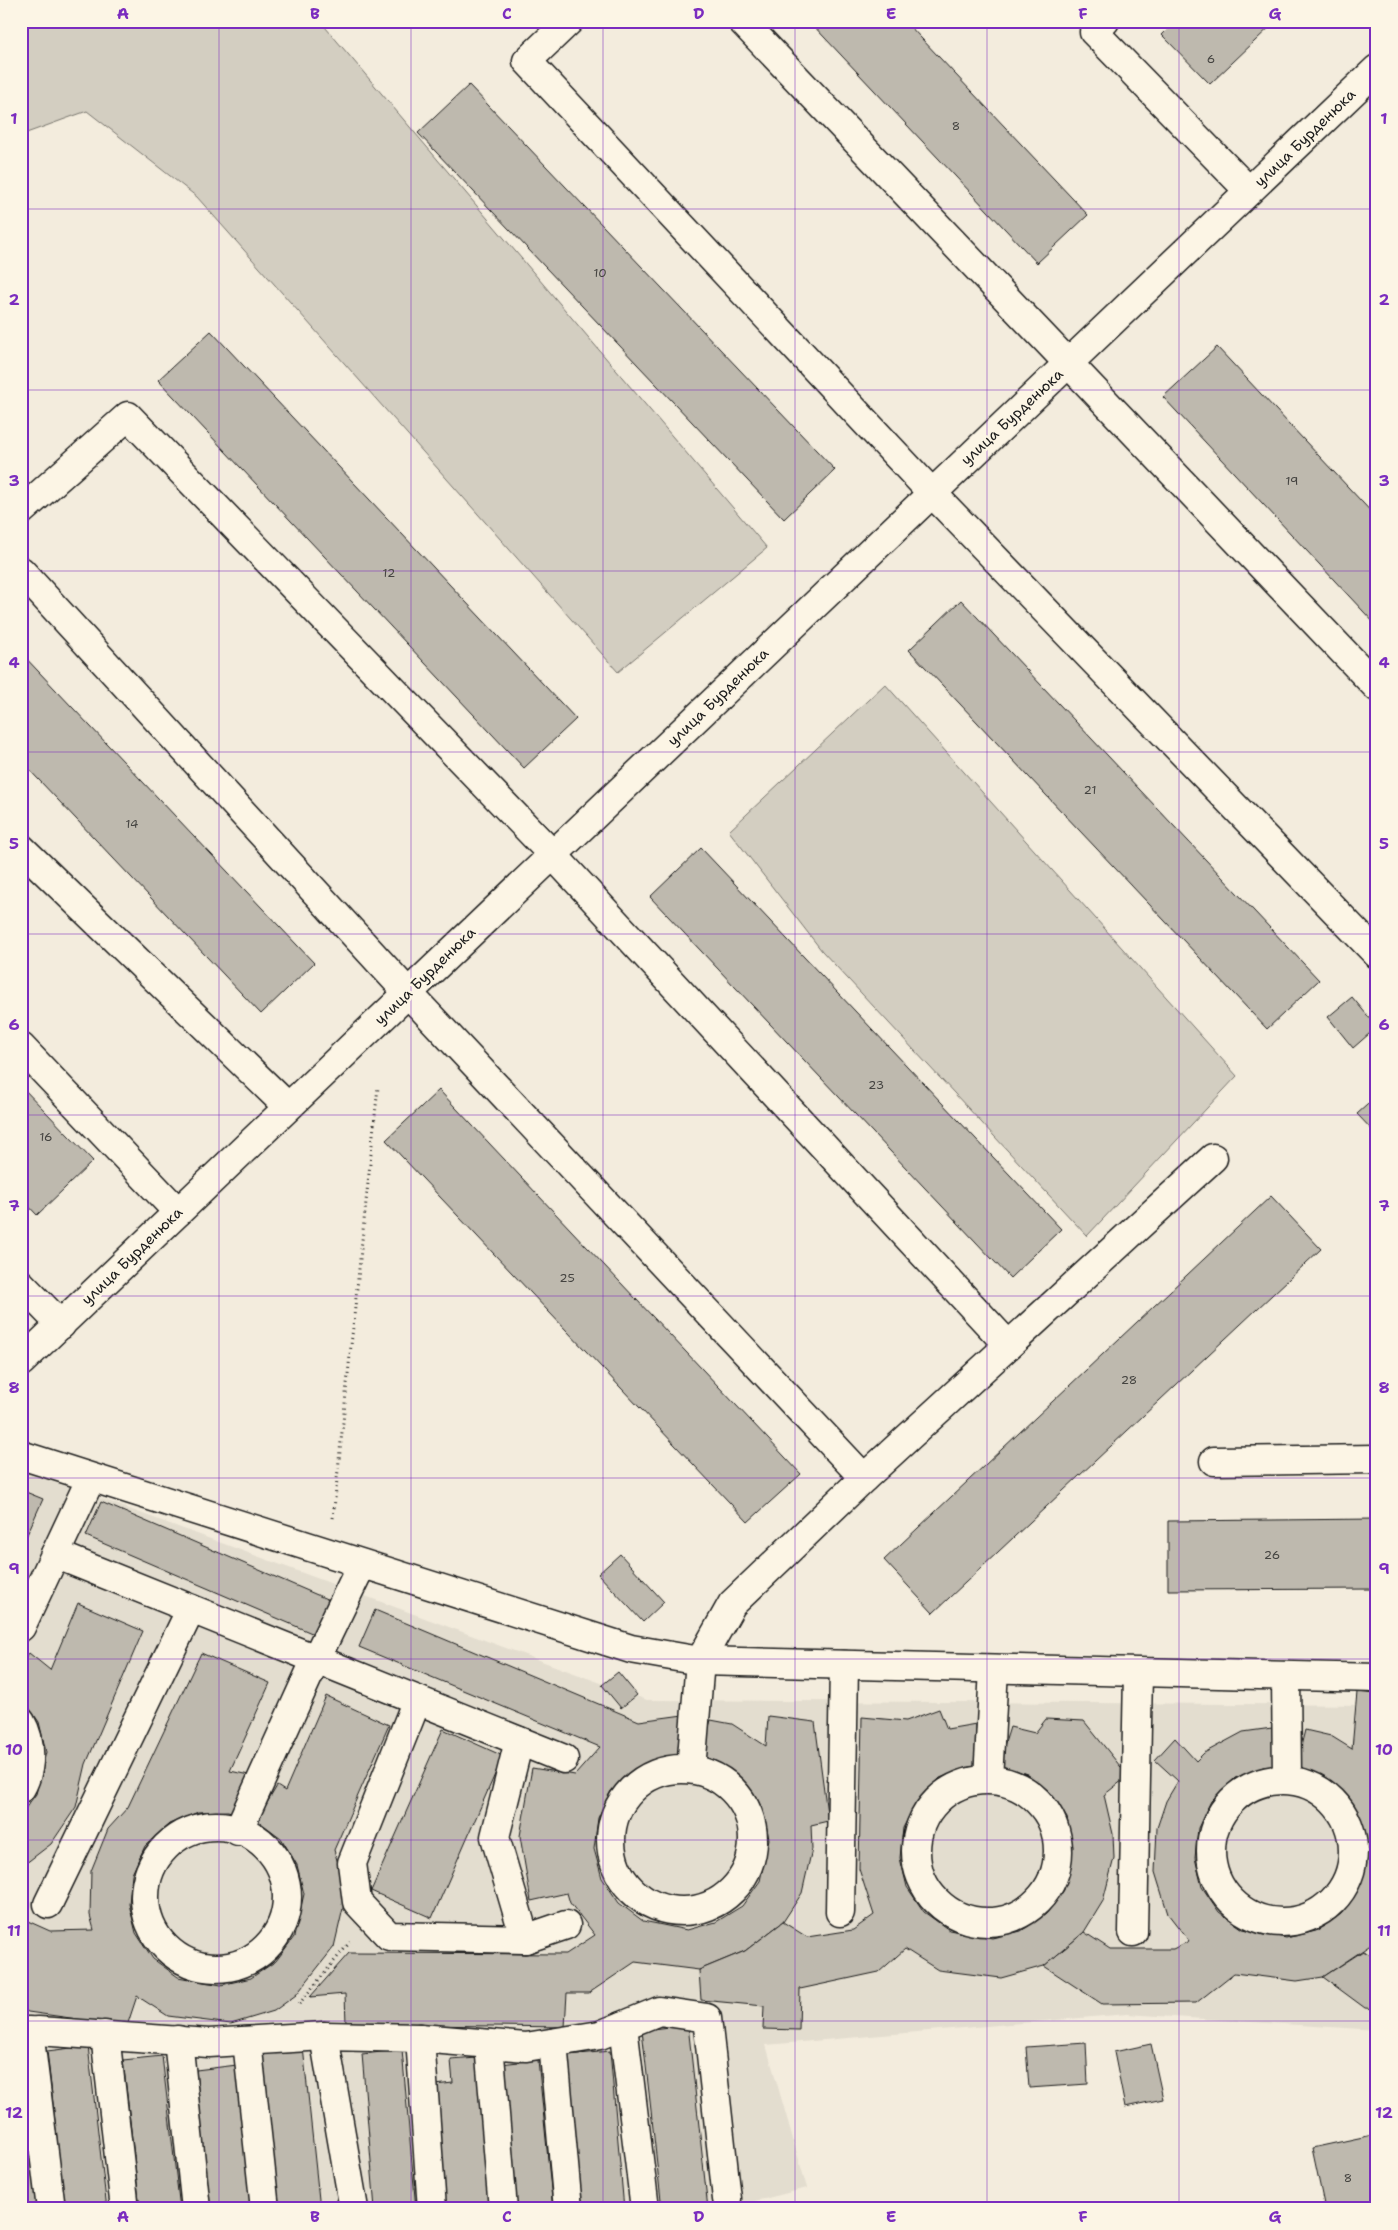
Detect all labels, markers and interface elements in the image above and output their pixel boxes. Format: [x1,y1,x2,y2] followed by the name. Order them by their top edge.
[117,3,129,24] text: A
[310,3,320,24] text: B
[502,3,512,24] text: C
[693,3,705,24] text: D
[886,3,896,24] text: E
[1078,3,1088,24] text: F
[1269,3,1282,24] text: G
[1207,51,1215,67] house number: 6
[1250,84,1360,191] street label: улица Бурденюка
[10,108,18,129] text: 1
[1380,108,1388,129] text: 1
[952,118,960,134] house number: 8
[593,265,607,281] house number: 10
[8,289,20,310] text: 2
[1378,289,1390,310] text: 2
[956,364,1068,470] street label: улица Бурденюка
[8,470,20,491] text: 3
[1378,470,1390,491] text: 3
[1286,473,1298,489] house number: 19
[383,565,395,581] house number: 12
[663,643,773,750] street label: улица Бурденюка
[8,652,20,673] text: 4
[1378,652,1390,673] text: 4
[1084,782,1096,798] house number: 21
[126,816,138,832] house number: 14
[9,833,19,854] text: 5
[1379,833,1389,854] text: 5
[370,922,480,1029] street label: улица Бурденюка
[8,1014,20,1035] text: 6
[1378,1014,1390,1035] text: 6
[868,1077,884,1093] house number: 23
[39,1129,53,1145] house number: 16
[8,1195,20,1216] text: 7
[1378,1195,1390,1216] text: 7
[77,1202,187,1309] street label: улица Бурденюка
[559,1270,575,1286] house number: 25
[1121,1372,1137,1388] house number: 28
[8,1377,20,1398] text: 8
[1378,1377,1390,1398] text: 8
[1264,1547,1280,1563] house number: 26
[8,1558,20,1579] text: 9
[1378,1558,1390,1579] text: 9
[5,1739,23,1760] text: 10
[1375,1739,1393,1760] text: 10
[7,1920,21,1941] text: 11
[1377,1920,1391,1941] text: 11
[5,2102,23,2123] text: 12
[1375,2102,1393,2123] text: 12
[1344,2170,1352,2186] house number: 8
[117,2206,129,2227] text: A
[310,2206,320,2227] text: B
[502,2206,512,2227] text: C
[693,2206,705,2227] text: D
[886,2206,896,2227] text: E
[1078,2206,1088,2227] text: F
[1269,2206,1282,2227] text: G

